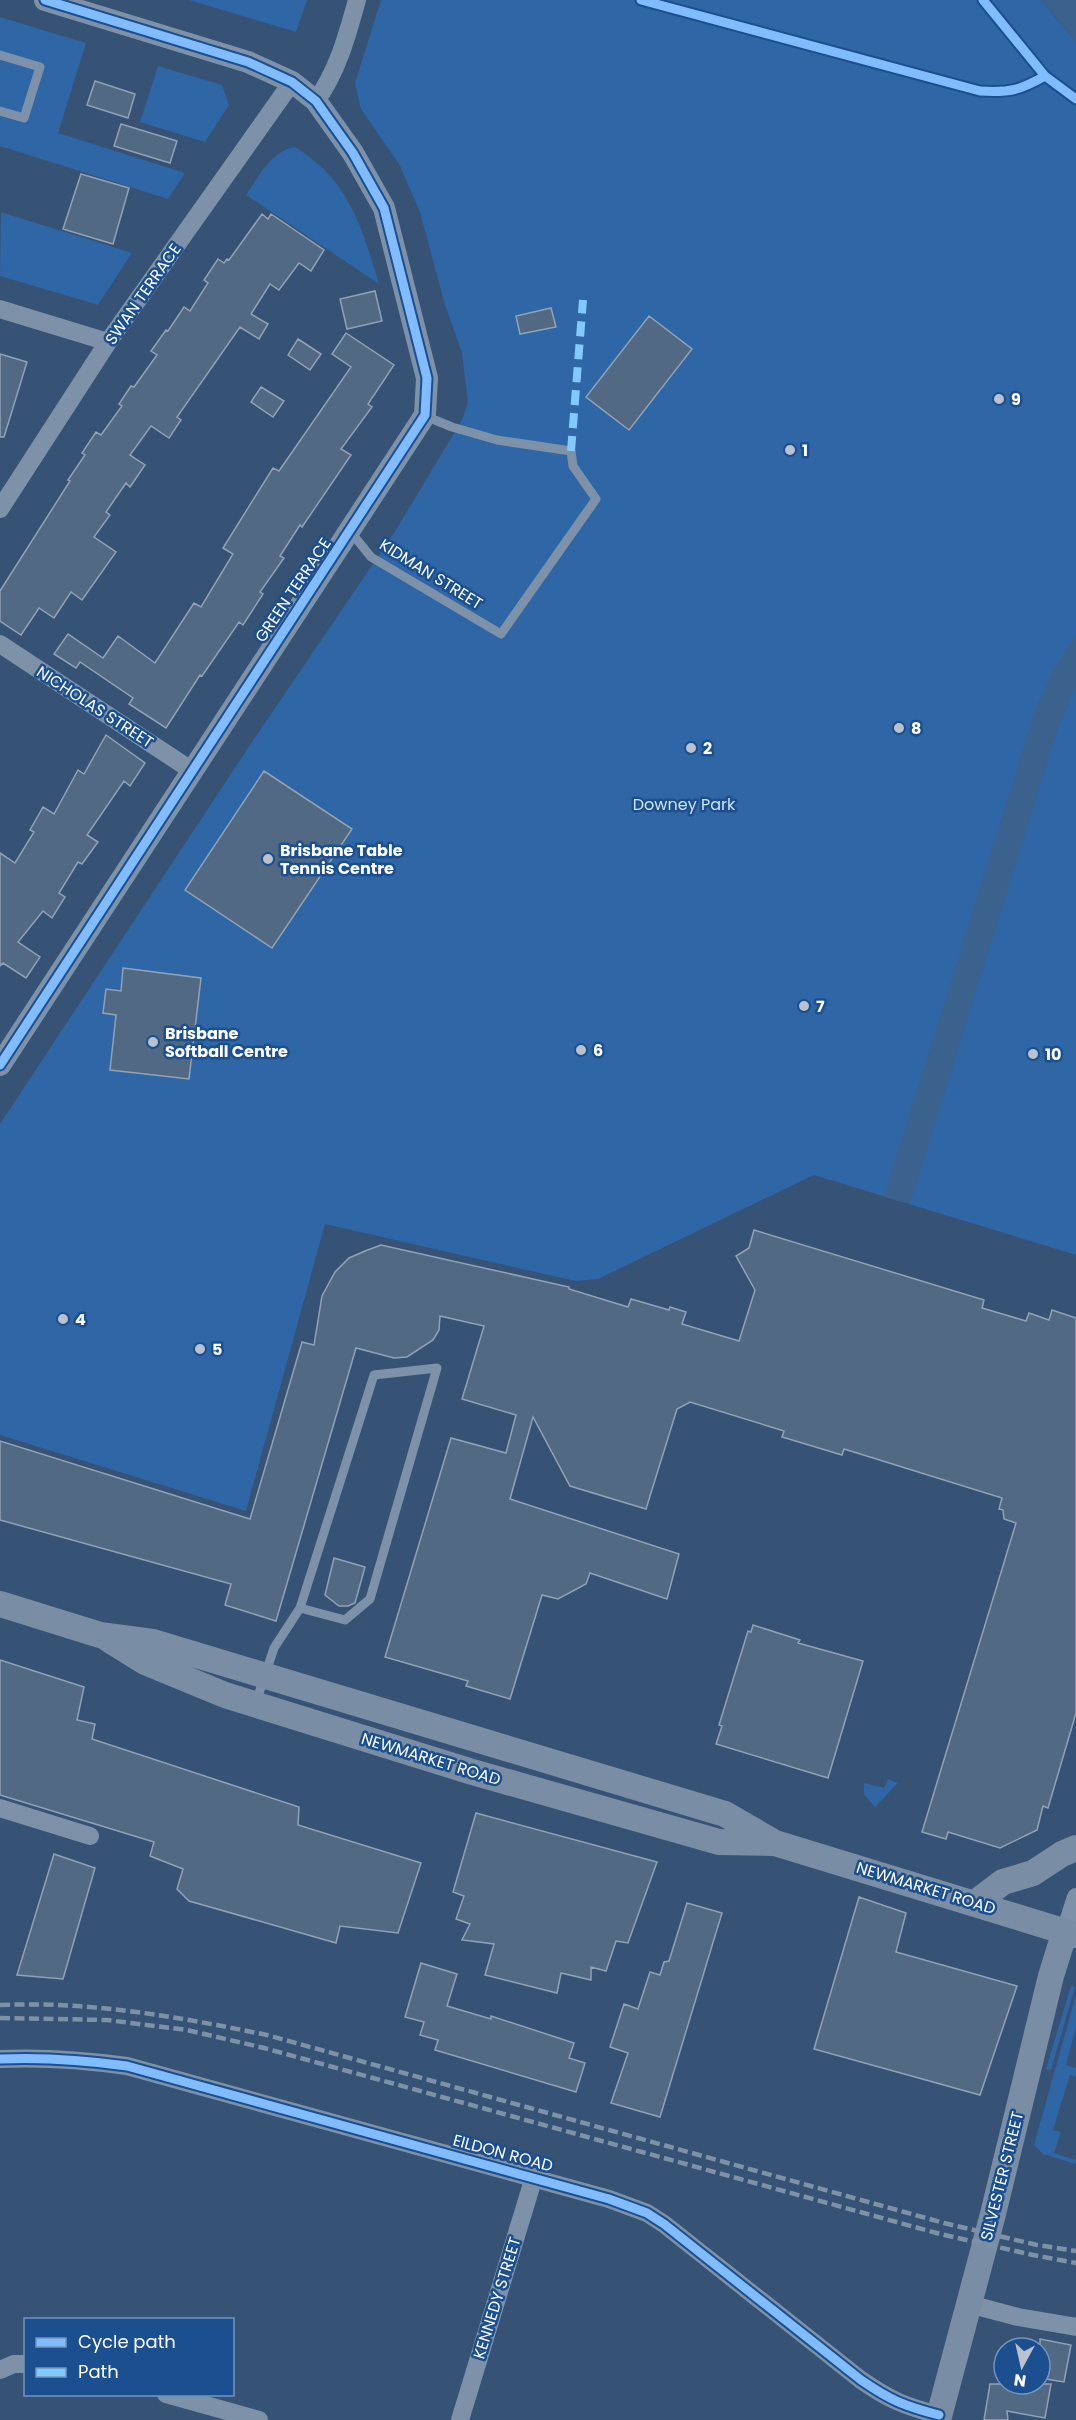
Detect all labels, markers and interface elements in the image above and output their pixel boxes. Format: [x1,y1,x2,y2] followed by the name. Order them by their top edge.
[99,239,187,349] street label: SWAN TERRACE
[1011,388,1021,411] place label: 9
[992,392,1006,406] marker: 9
[802,439,808,462] place label: 1
[783,443,797,457] marker: 1
[249,533,337,647] street label: GREEN TERRACE
[375,533,487,615] street label: KIDMAN STREET
[32,660,158,754] street label: NICHOLAS STREET
[911,717,921,740] place label: 8
[892,721,906,735] marker: 8
[703,737,712,760] place label: 2
[684,741,698,755] marker: 2
[633,793,736,816] park label: Downey Park
[280,839,403,880] place label: Brisbane Table Tennis Centre
[261,852,275,866] marker: Brisbane Table Tennis Centre
[816,995,825,1018] place label: 7
[797,999,811,1013] marker: 7
[165,1022,288,1063] place label: Brisbane Softball Centre
[146,1035,160,1049] marker: Brisbane Softball Centre
[593,1039,603,1062] place label: 6
[574,1043,588,1057] marker: 6
[1045,1043,1061,1066] place label: 10
[1026,1047,1040,1061] marker: 10
[75,1308,86,1331] place label: 4
[56,1312,70,1326] marker: 4
[212,1338,222,1361] place label: 5
[193,1342,207,1356] marker: 5
[359,1727,503,1791] street label: NEWMARKET ROAD
[854,1856,998,1920] street label: NEWMARKET ROAD
[975,2109,1029,2243] street label: SILVESTER STREET
[450,2129,556,2177] street label: EILDON ROAD
[468,2234,527,2362] street label: KENNEDY STREET
[24,2318,234,2396] legend
[78,2329,176,2354] text: Cycle path
[992,2336,1052,2396] north arrow
[78,2359,119,2384] text: Path
[1012,2368,1028,2393] text: N

